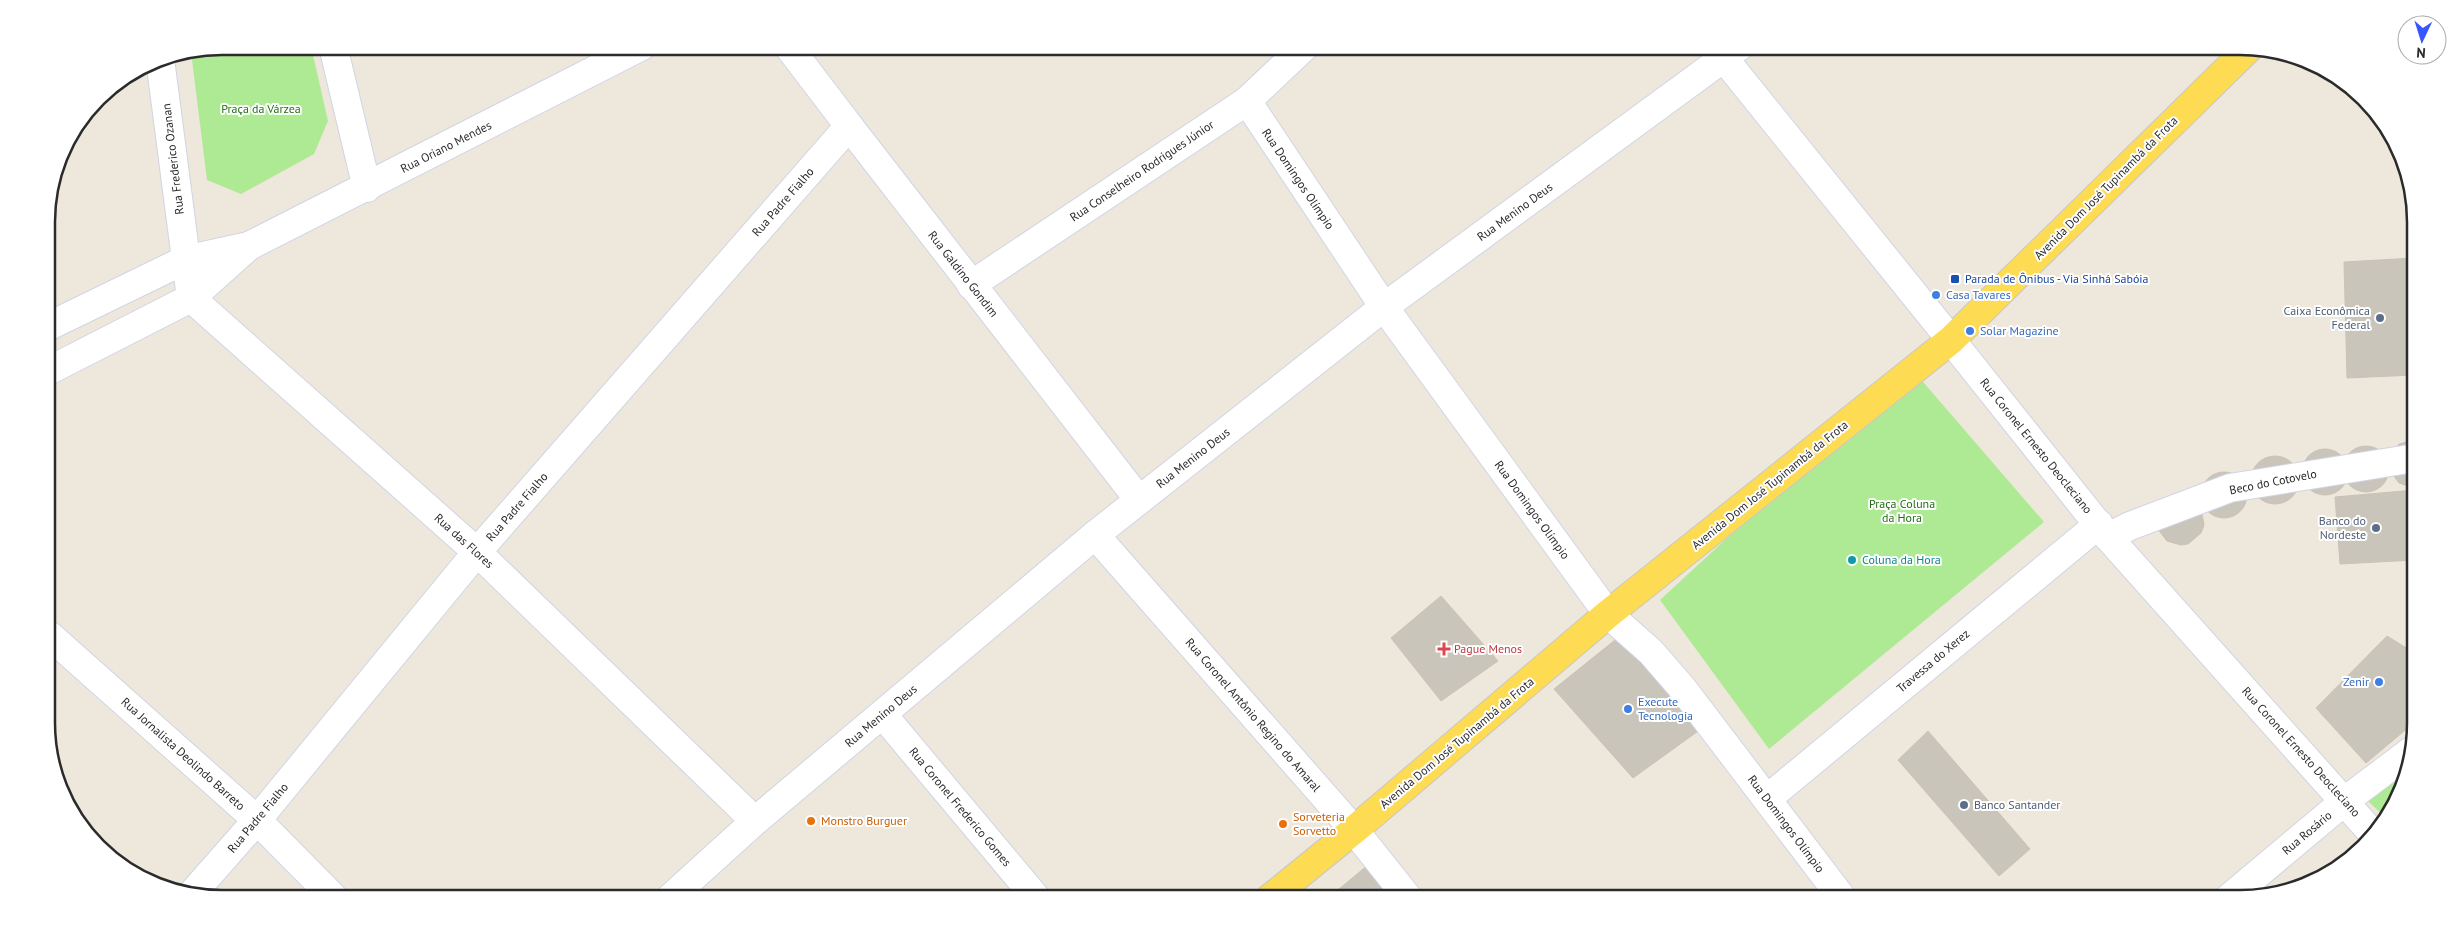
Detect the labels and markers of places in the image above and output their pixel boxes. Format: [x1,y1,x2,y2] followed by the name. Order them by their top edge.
[1965,271,2149,286] place label: Parada de Ônibus - Via Sinhá Sabóia
[1949,273,1961,285] marker: Parada de Ônibus - Via Sinhá Sabóia
[1946,287,2011,302] place label: Casa Tavares
[1930,289,1942,301] marker: Casa Tavares
[2284,303,2370,332] place label: Caixa Econômica Federal
[2374,312,2386,324] marker: Caixa Econômica Federal
[1980,323,2059,338] place label: Solar Magazine
[1964,325,1976,337] marker: Solar Magazine
[2319,513,2366,542] place label: Banco do Nordeste
[2370,522,2382,534] marker: Banco do Nordeste
[1862,552,1941,567] place label: Coluna da Hora
[1846,554,1858,566] marker: Coluna da Hora
[1454,641,1522,656] place label: Pague Menos
[1438,643,1450,655] marker: Pague Menos
[2343,674,2369,689] place label: Zenir
[2373,676,2385,688] marker: Zenir
[1638,694,1693,723] place label: Execute Tecnologia
[1622,703,1634,715] marker: Execute Tecnologia
[1974,797,2060,812] place label: Banco Santander
[1958,799,1970,811] marker: Banco Santander
[1293,809,1345,838] place label: Sorveteria Sorvetto
[821,813,907,828] place label: Monstro Burguer
[805,815,817,827] marker: Monstro Burguer
[1277,818,1289,830] marker: Sorveteria Sorvetto

